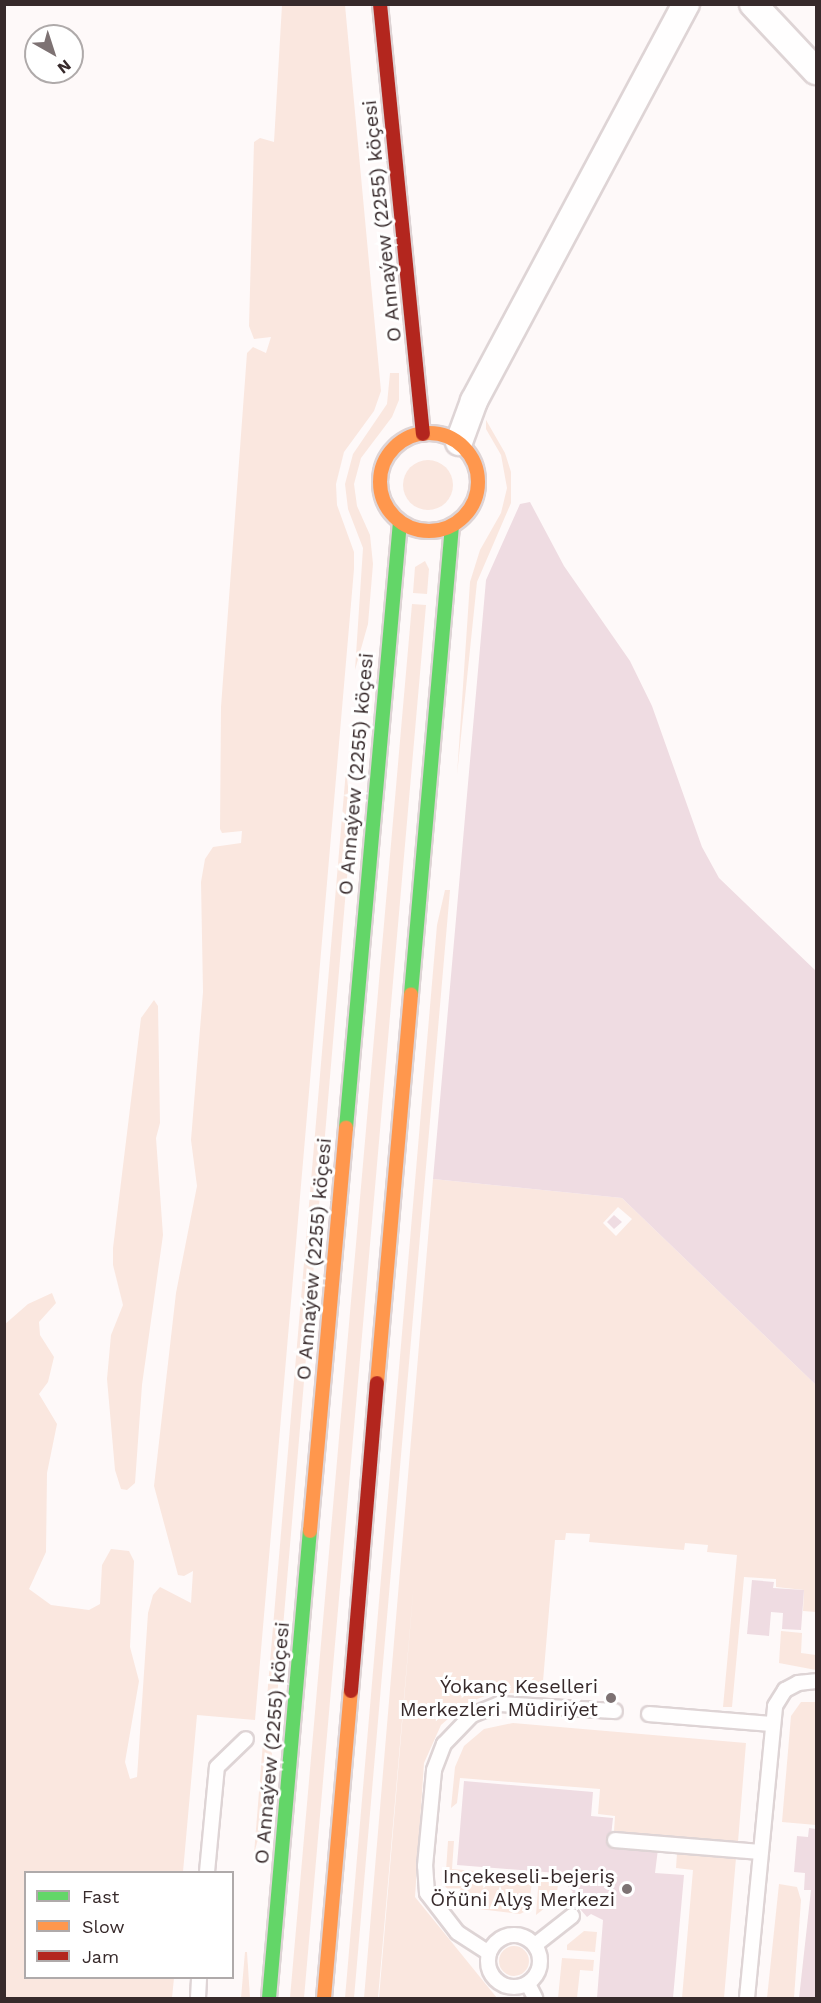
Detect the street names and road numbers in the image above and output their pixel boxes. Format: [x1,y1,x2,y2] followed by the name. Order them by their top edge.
[357,98,407,344] street label: O Annaýew (2255) köçesi
[333,651,379,897] street label: O Annaýew (2255) köçesi
[291,1136,337,1382] street label: O Annaýew (2255) köçesi
[249,1620,295,1866] street label: O Annaýew (2255) köçesi

